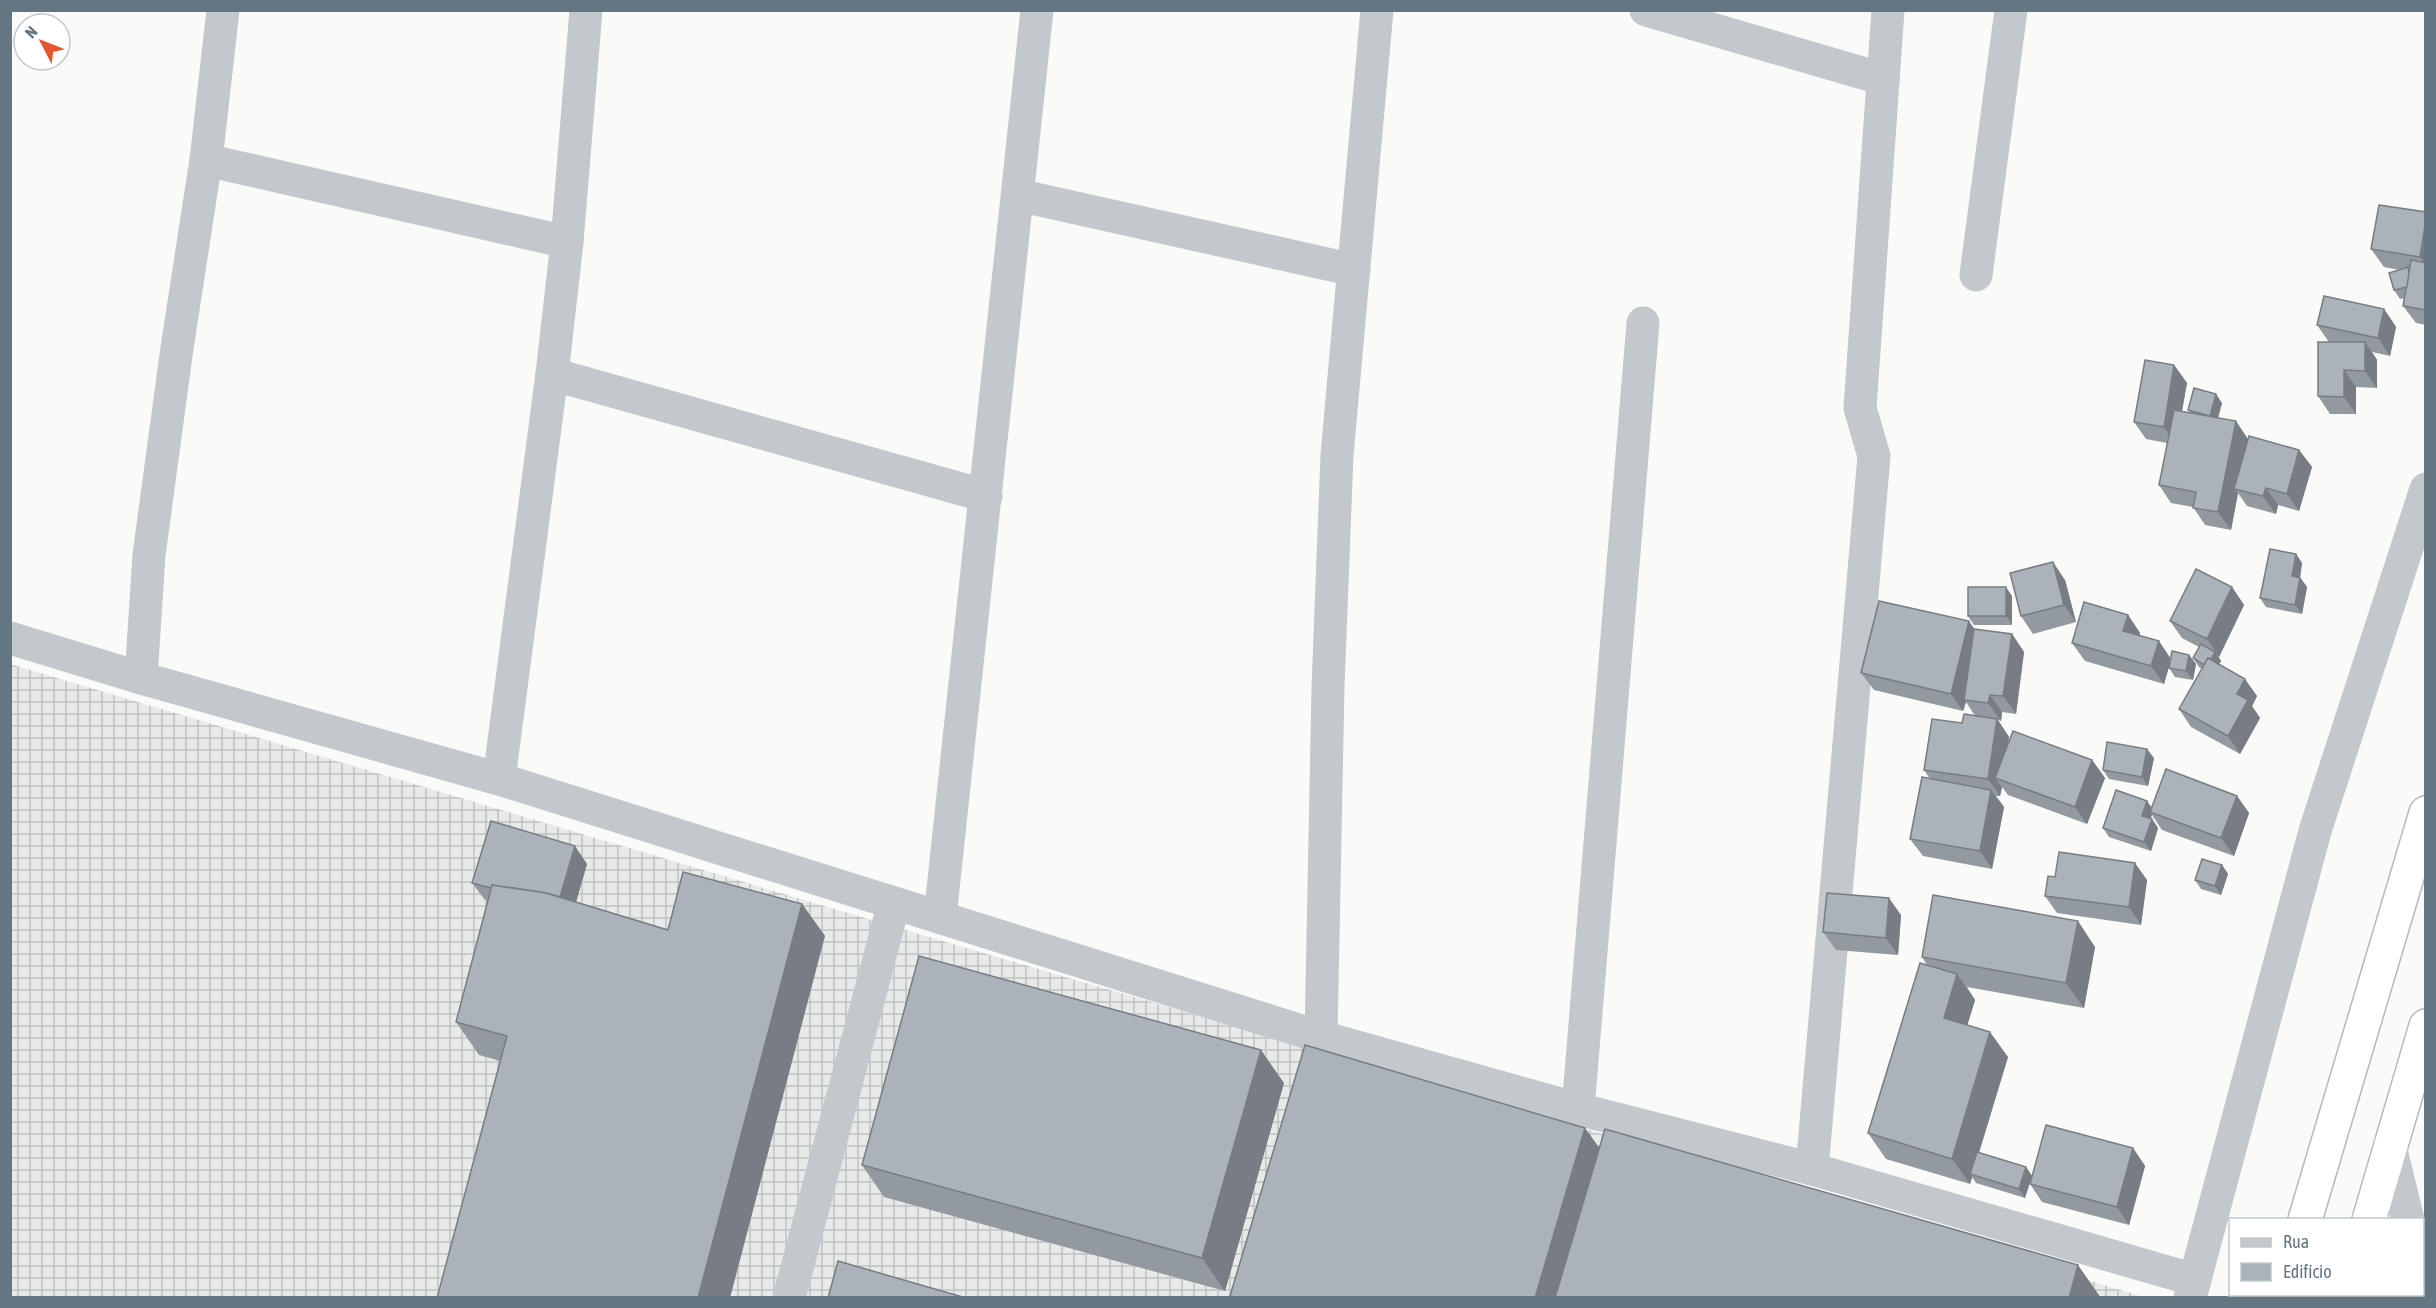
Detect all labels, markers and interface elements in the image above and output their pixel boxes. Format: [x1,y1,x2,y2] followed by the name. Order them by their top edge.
[12,12,72,72] north arrow
[21,22,41,41] text: N
[2229,1218,2424,1296] legend
[2283,1231,2309,1252] text: Rua
[2283,1261,2332,1282] text: Edifício

